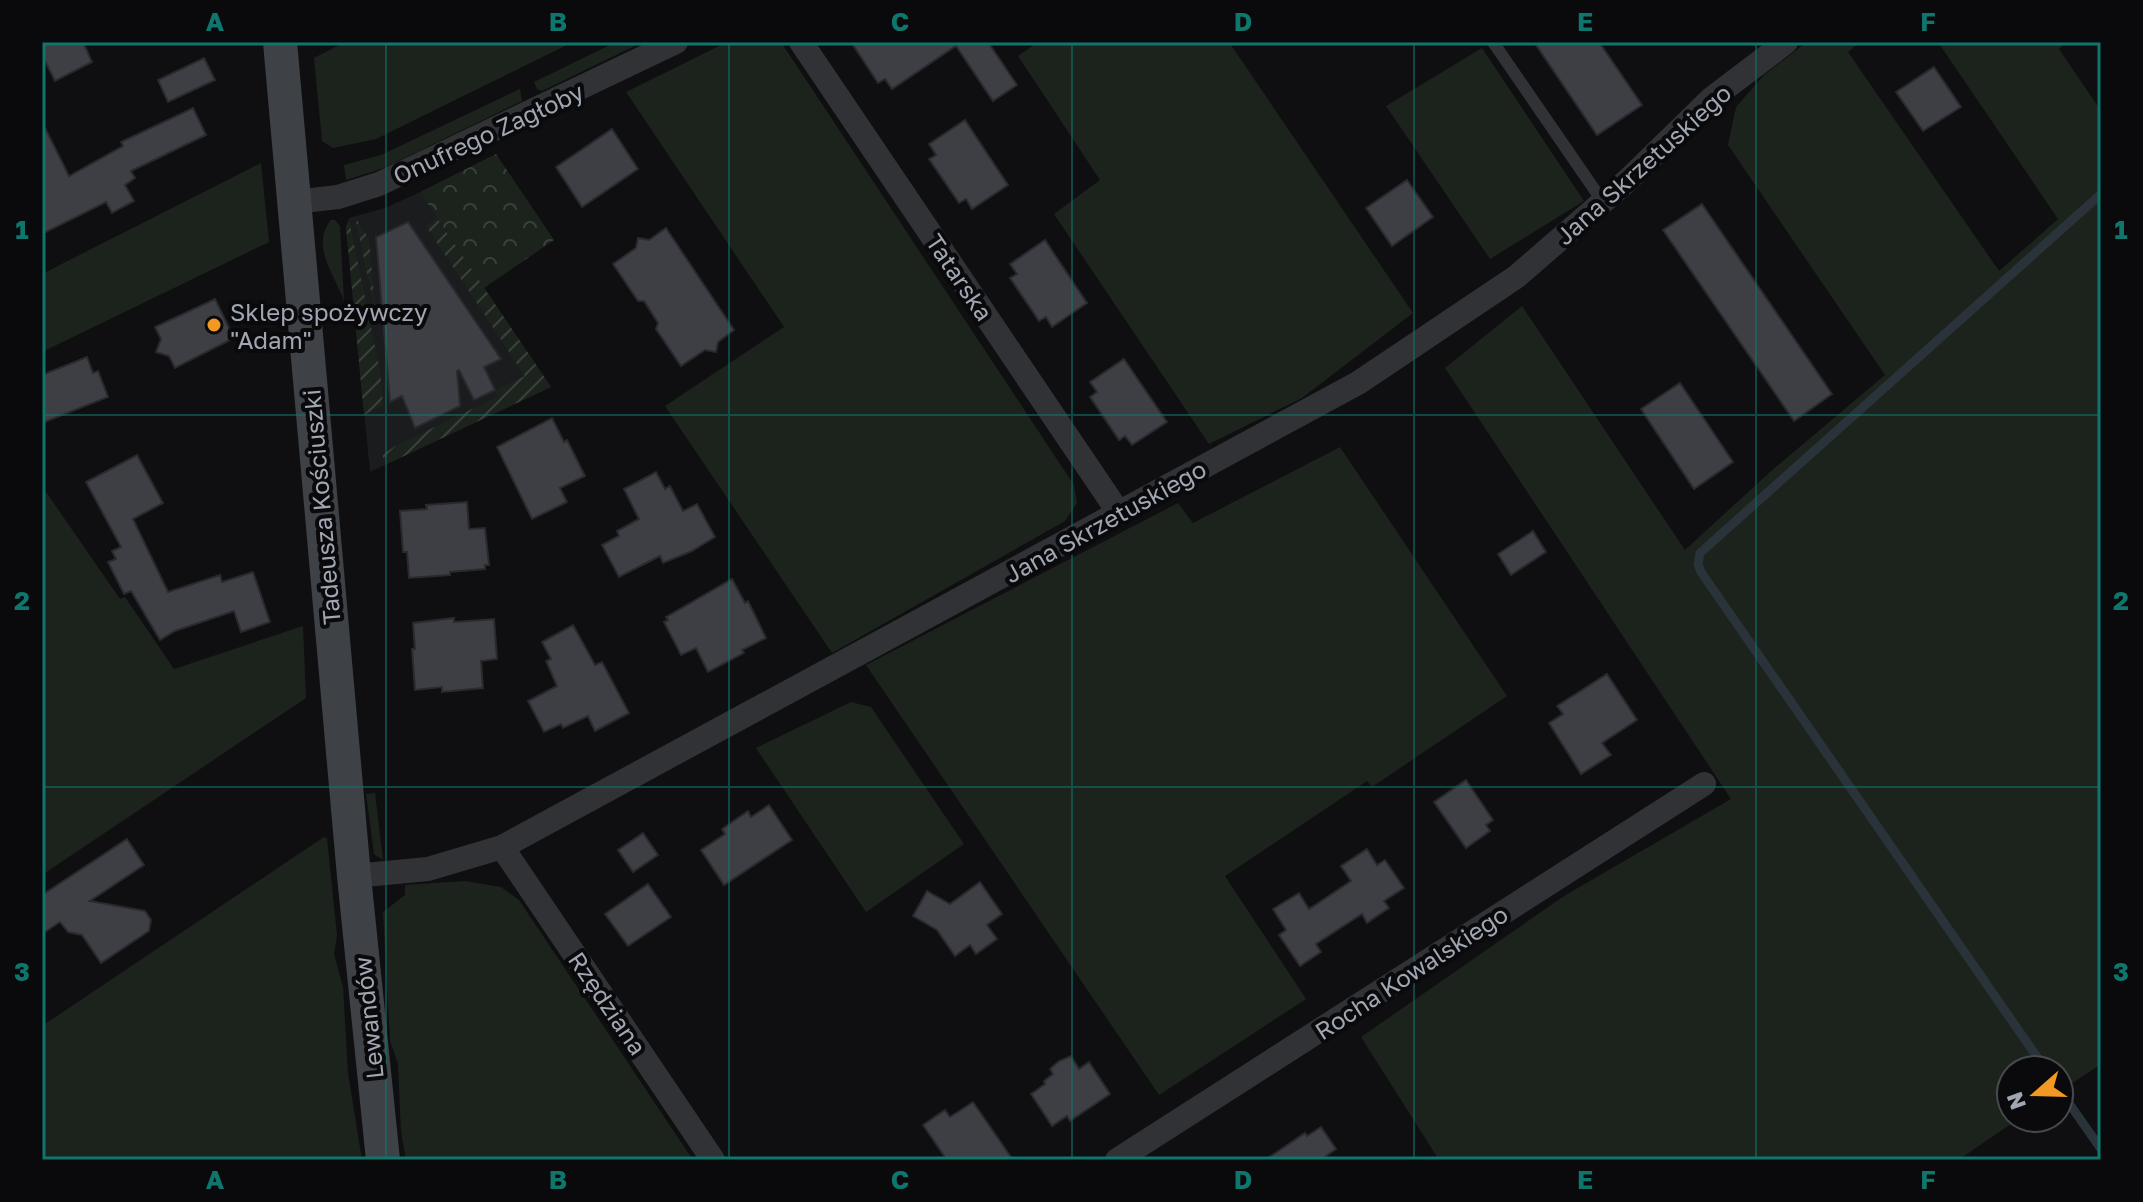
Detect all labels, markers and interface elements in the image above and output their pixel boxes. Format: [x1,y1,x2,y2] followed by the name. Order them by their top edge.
[206,6,225,37] text: A
[549,6,567,37] text: B
[891,6,909,37] text: C
[1234,6,1252,37] text: D
[1577,6,1593,37] text: E
[1920,6,1936,37] text: F
[388,76,588,190] street label: Onufrego Zagłoby
[1549,78,1737,250] street label: Jana Skrzetuskiego
[15,214,29,245] text: 1
[2114,214,2128,245] text: 1
[921,228,999,326] street label: Tatarska
[230,297,428,354] place label: Sklep spożywczy "Adam"
[205,316,223,334] marker: Sklep spożywczy "Adam"
[296,388,346,626] street label: Tadeusza Kościuszki
[999,454,1211,588] street label: Jana Skrzetuskiego
[14,585,30,616] text: 2
[2113,585,2129,616] text: 2
[1309,899,1513,1045] street label: Rocha Kowalskiego
[563,946,653,1060] street label: Rzędziana
[347,955,389,1081] street label: Lewandów
[14,956,30,987] text: 3
[2113,956,2129,987] text: 3
[1995,1054,2075,1134] north arrow
[2000,1089,2031,1113] text: N
[206,1164,225,1195] text: A
[549,1164,567,1195] text: B
[891,1164,909,1195] text: C
[1234,1164,1252,1195] text: D
[1577,1164,1593,1195] text: E
[1920,1164,1936,1195] text: F

